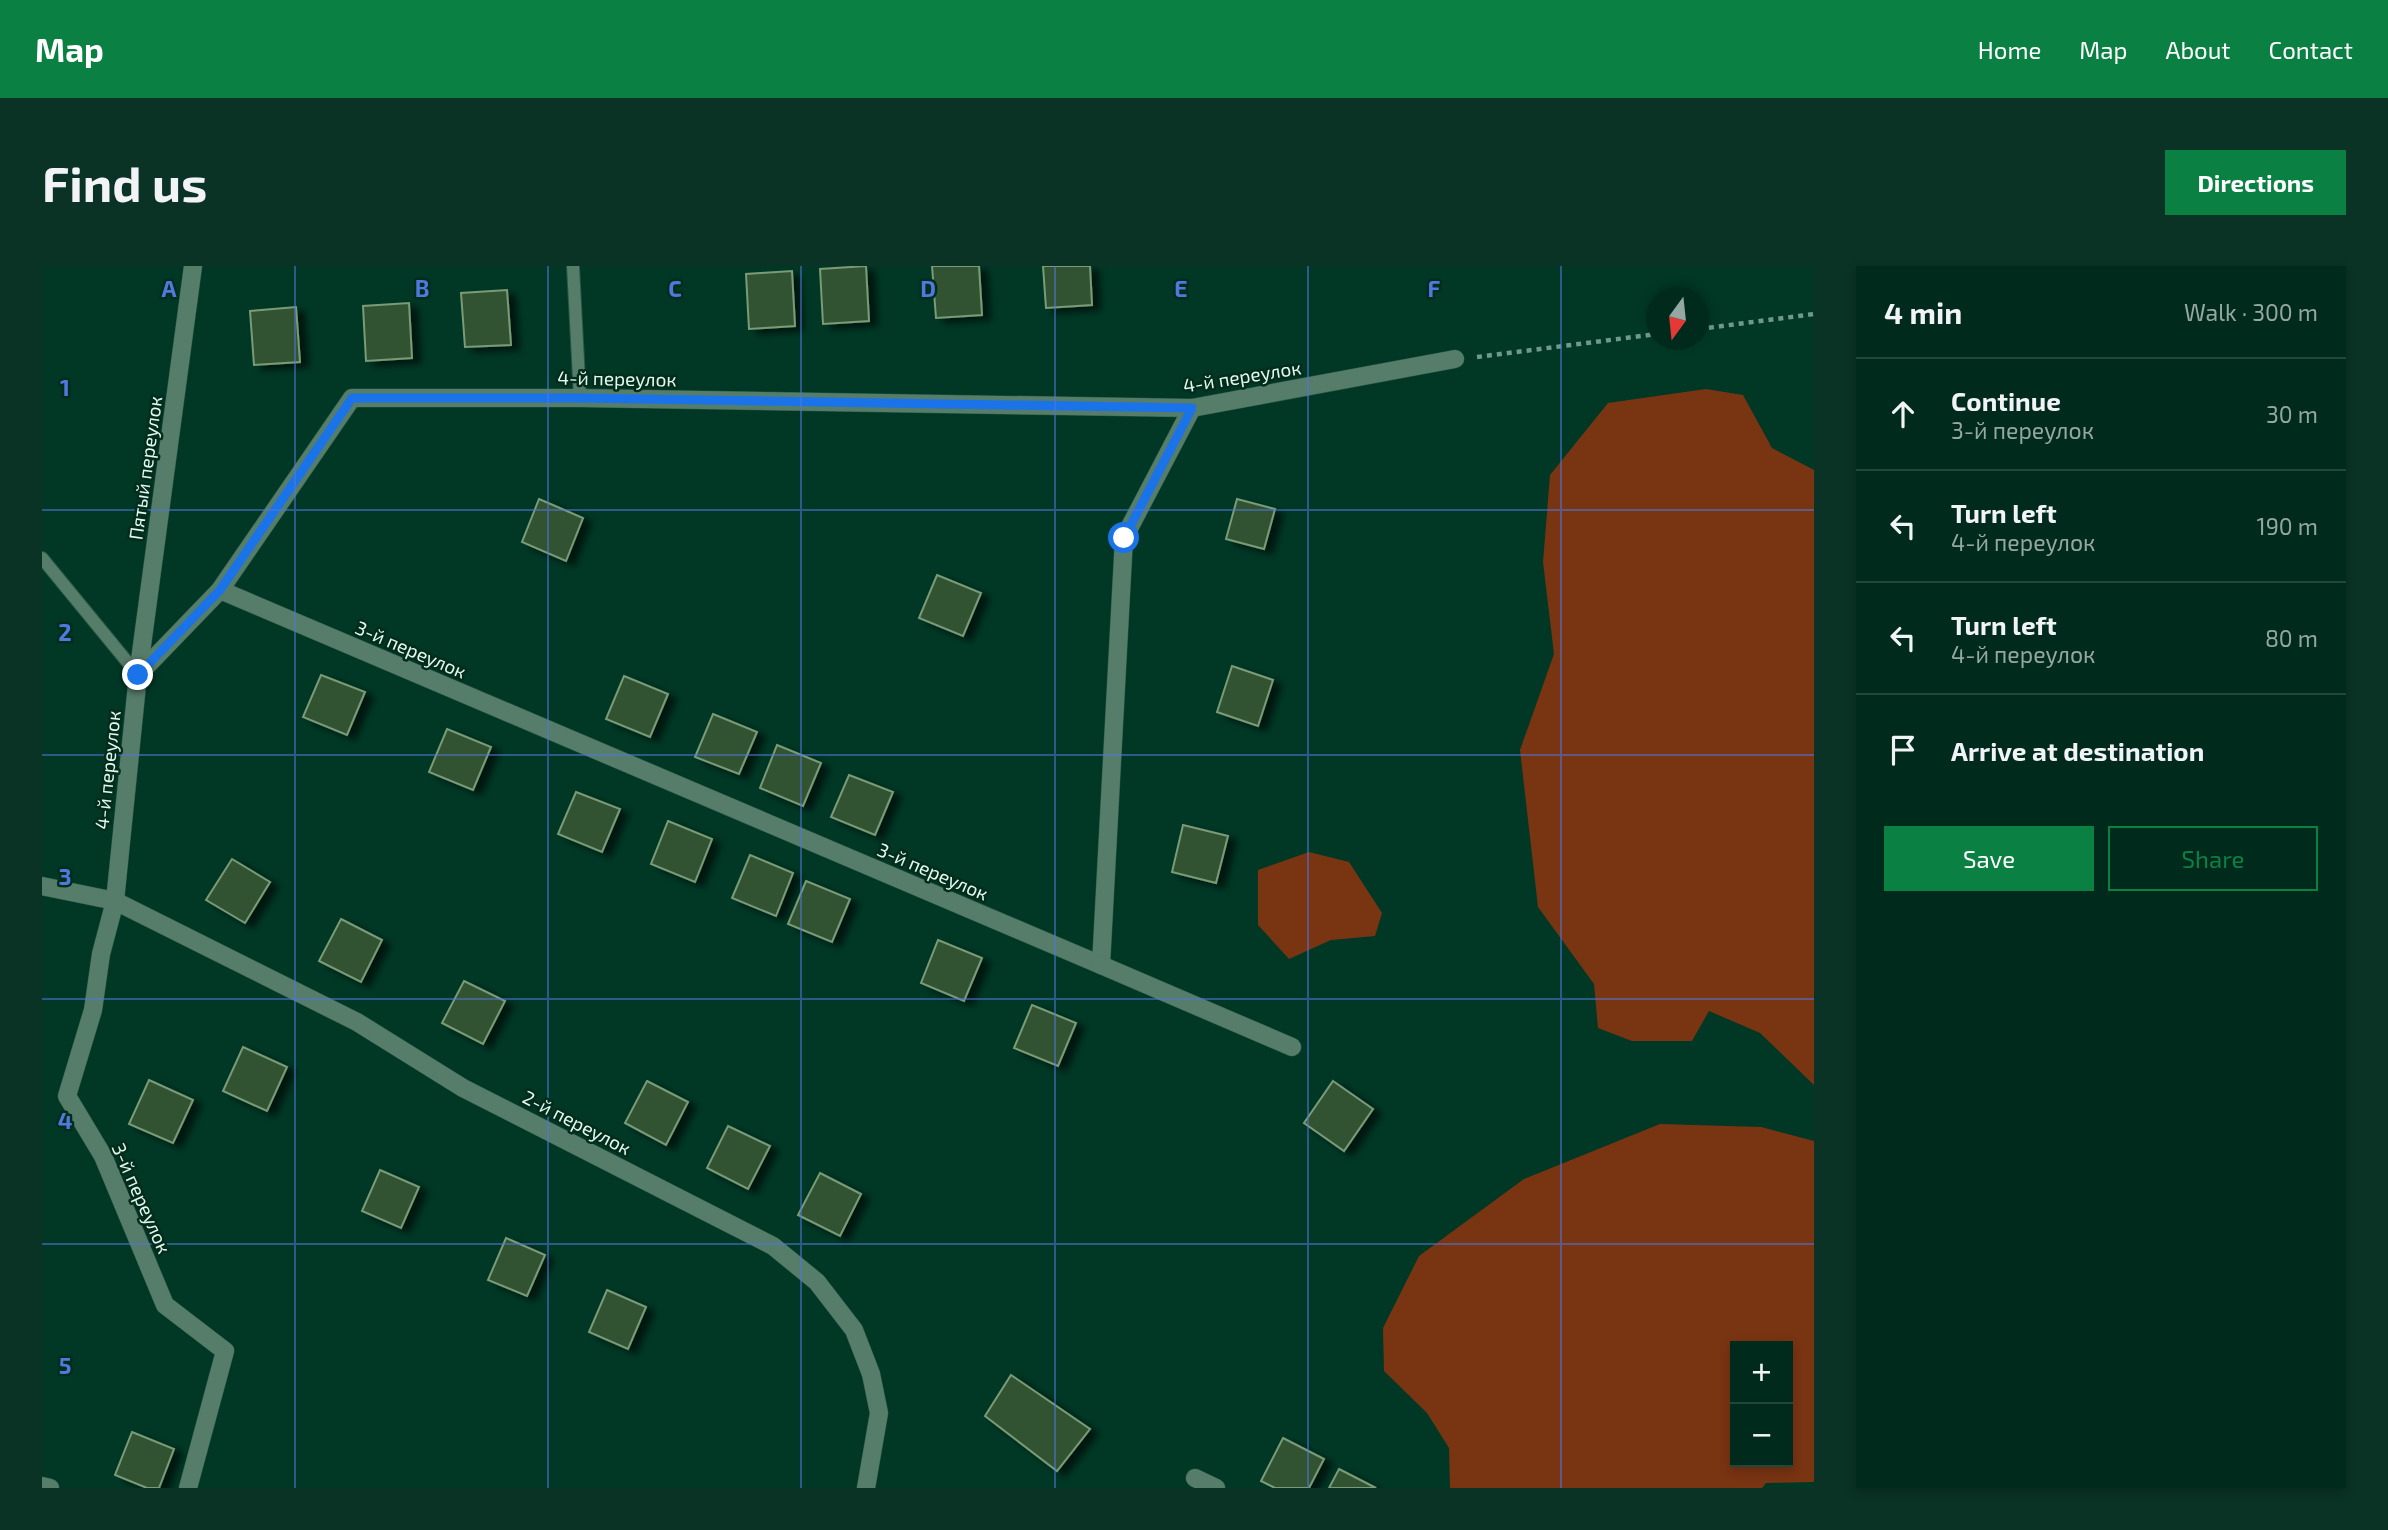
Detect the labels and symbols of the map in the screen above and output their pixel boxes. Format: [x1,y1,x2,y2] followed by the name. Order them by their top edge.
[161,274,177,302] text: A
[415,274,429,302] text: B
[668,274,682,302] text: C
[920,274,936,302] text: D
[1174,274,1188,302] text: E
[1428,274,1441,302] text: F
[1646,287,1709,350] north arrow
[1181,355,1303,398] street label: 4-й переулок
[557,365,677,392] street label: 4-й переулок
[60,373,70,401] text: 1
[124,395,167,542] street label: Пятый переулок
[1108,522,1139,553] route start
[352,615,470,684] street label: 3-й переулок
[58,618,72,646] text: 2
[122,659,153,690] route end
[89,709,126,831] street label: 4-й переулок
[874,837,992,906] street label: 3-й переулок
[58,862,72,890] text: 3
[519,1085,635,1160] street label: 2-й переулок
[58,1106,72,1134] text: 4
[107,1139,177,1257] street label: 3-й переулок
[59,1351,71,1379] text: 5

